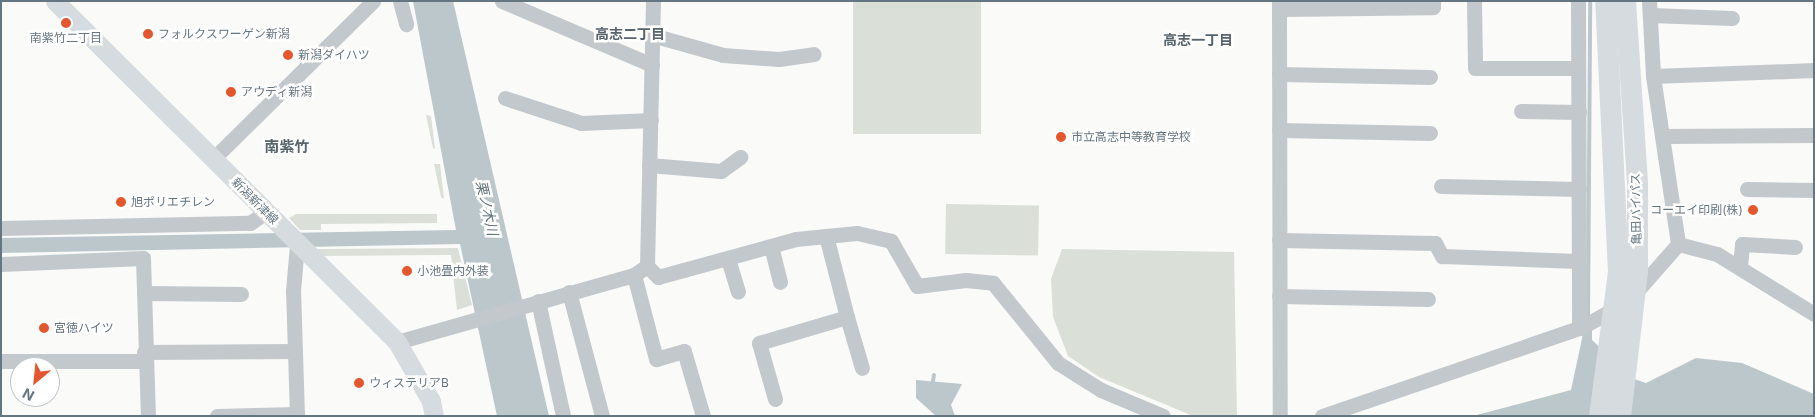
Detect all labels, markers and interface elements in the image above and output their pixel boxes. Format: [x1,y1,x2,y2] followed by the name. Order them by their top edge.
[60,17,72,29] marker: 南紫竹二丁目
[595,26,665,42] district label: 高志二丁目
[158,27,290,41] place label: フォルクスワーゲン新潟
[142,28,154,40] marker: フォルクスワーゲン新潟
[30,31,102,45] place label: 南紫竹二丁目
[1163,32,1233,48] district label: 高志一丁目
[298,48,370,62] place label: 新潟ダイハツ
[282,49,294,61] marker: 新潟ダイハツ
[241,85,313,99] place label: アウディ新潟
[225,86,237,98] marker: アウディ新潟
[1071,130,1191,144] place label: 市立高志中等教育学校
[1055,131,1067,143] marker: 市立高志中等教育学校
[265,138,309,156] district label: 南紫竹
[1628,173,1644,245] street label: 亀田バイパス
[229,175,281,227] street label: 新潟新津線
[473,179,501,237] water label: 栗ノ木川
[131,195,215,209] place label: 旭ポリエチレン
[115,196,127,208] marker: 旭ポリエチレン
[1650,203,1743,217] place label: コーエイ印刷(株)
[1747,204,1759,216] marker: コーエイ印刷(株)
[417,264,489,278] place label: 小池畳内外装
[401,265,413,277] marker: 小池畳内外装
[54,321,114,335] place label: 宮徳ハイツ
[38,322,50,334] marker: 宮徳ハイツ
[10,357,60,407] north arrow
[369,376,449,390] place label: ウィステリアB
[353,377,365,389] marker: ウィステリアB
[19,385,37,405] text: N

